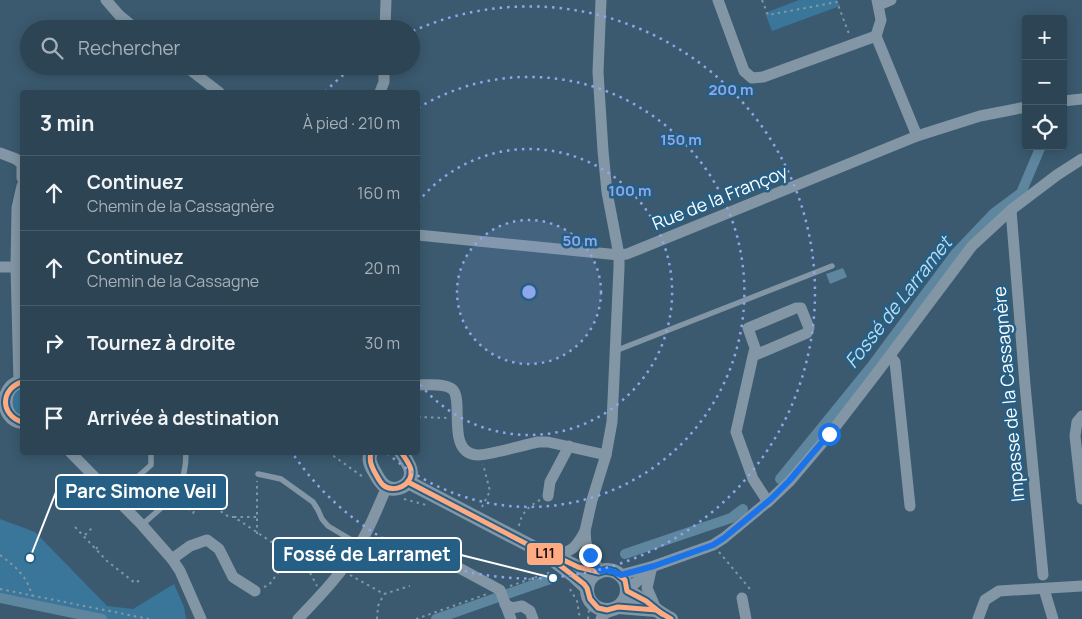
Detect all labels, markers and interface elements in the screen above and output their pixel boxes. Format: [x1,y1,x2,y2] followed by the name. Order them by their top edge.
[1022,15,1067,150] map controls
[1022,15,1067,60] button: +
[20,20,420,75] search box
[38,34,66,62] icon: search
[78,35,180,61] text: Rechercher
[1022,60,1067,105] button: −
[708,79,754,100] text: 200 m
[1022,105,1067,150] button: locate
[40,109,94,137] text: 3 min
[303,112,400,134] text: À pied · 210 m
[660,129,702,150] text: 150 m
[648,159,791,235] street label: Rue de la Françoy
[87,169,184,195] text: Continuez
[40,179,68,207] icon: ahead
[609,180,651,201] text: 100 m
[357,182,400,204] text: 160 m
[87,195,274,217] text: Chemin de la Cassagnère
[838,229,959,373] water label: Fossé de Larramet
[562,230,598,251] text: 50 m
[87,244,184,270] text: Continuez
[40,254,68,282] icon: ahead
[364,257,400,279] text: 20 m
[87,270,259,292] text: Chemin de la Cassagne
[520,283,538,301] centre of rings
[987,285,1029,503] street label: Impasse de la Cassagnère
[40,329,68,357] icon: right
[87,330,235,356] text: Tournez à droite
[365,332,400,354] text: 30 m
[40,404,68,432] icon: arrive
[87,405,279,431] text: Arrivée à destination
[818,423,841,446] route start
[56,475,227,509] callout: Parc Simone Veil
[65,478,217,504] text: Parc Simone Veil
[273,538,461,572] callout: Fossé de Larramet
[283,541,451,567] text: Fossé de Larramet
[526,542,564,566] line badge: L11
[535,543,555,562] text: L11
[579,544,602,567] route end

